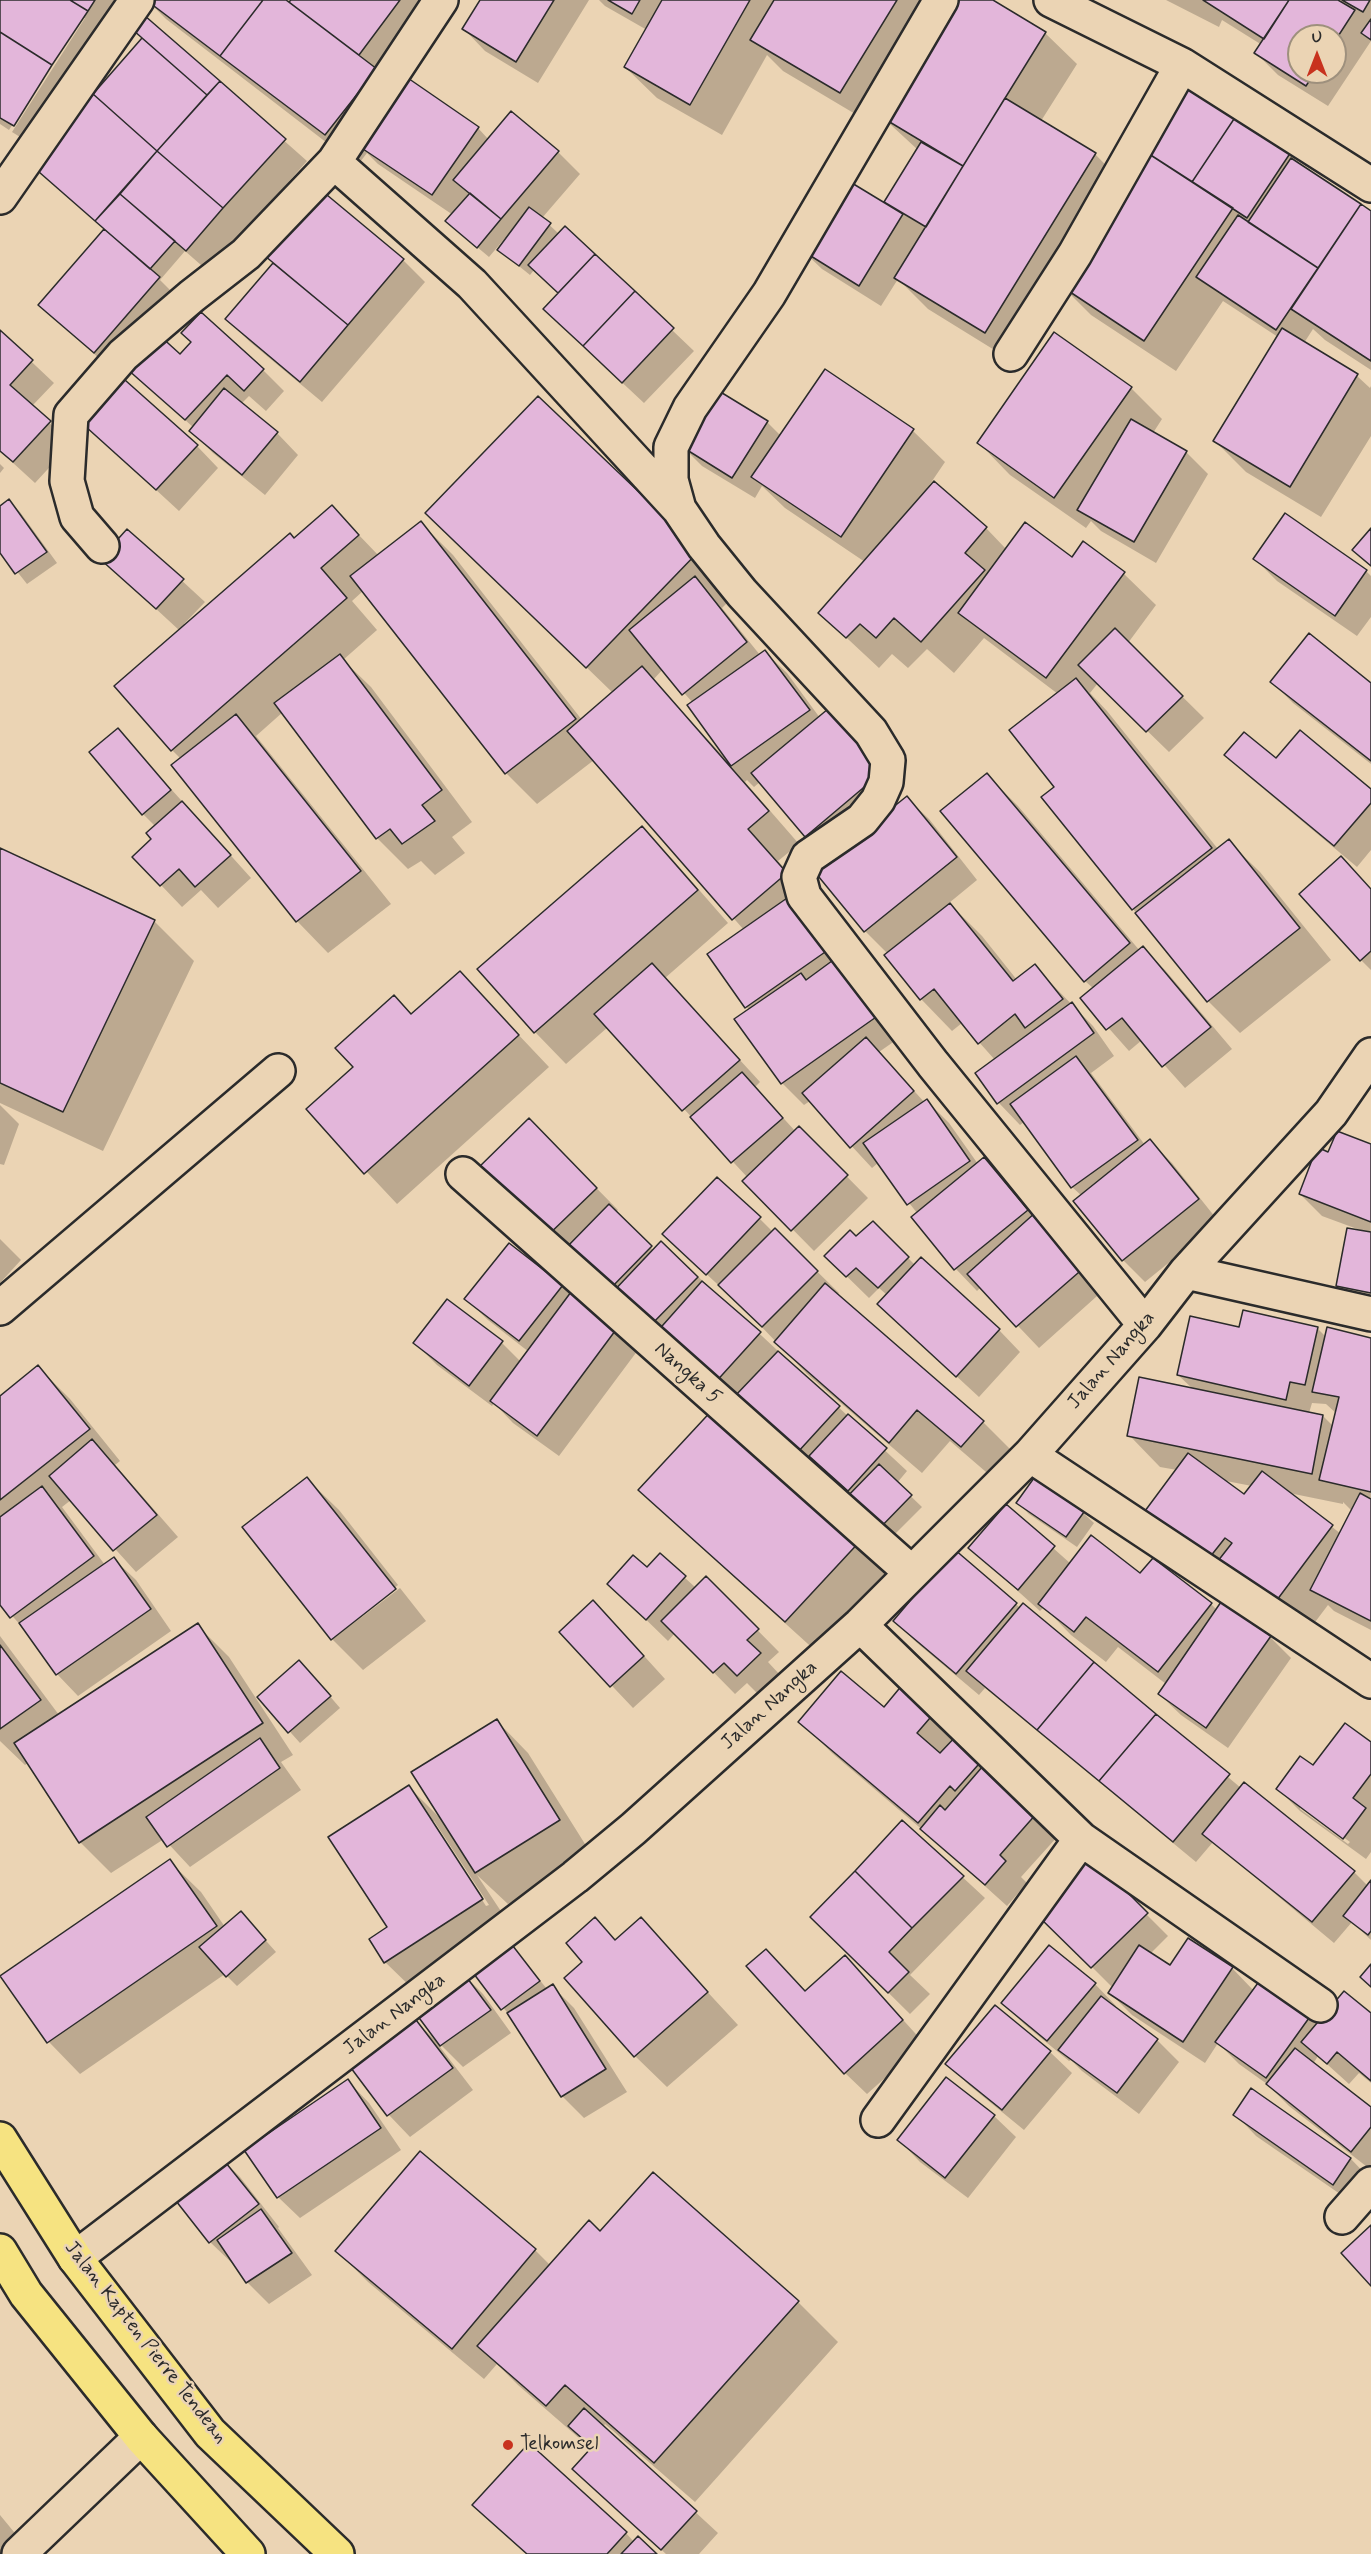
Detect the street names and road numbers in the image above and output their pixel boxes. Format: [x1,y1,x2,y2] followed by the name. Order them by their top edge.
[1063,1307,1161,1415] street label: Jalan Nangka
[649,1338,725,1410] street label: Nangka 5
[717,1656,823,1756] street label: Jalan Nangka
[339,1969,451,2061] street label: Jalan Nangka
[58,2237,232,2449] street label: Jalan Kapten Pierre Tendean

